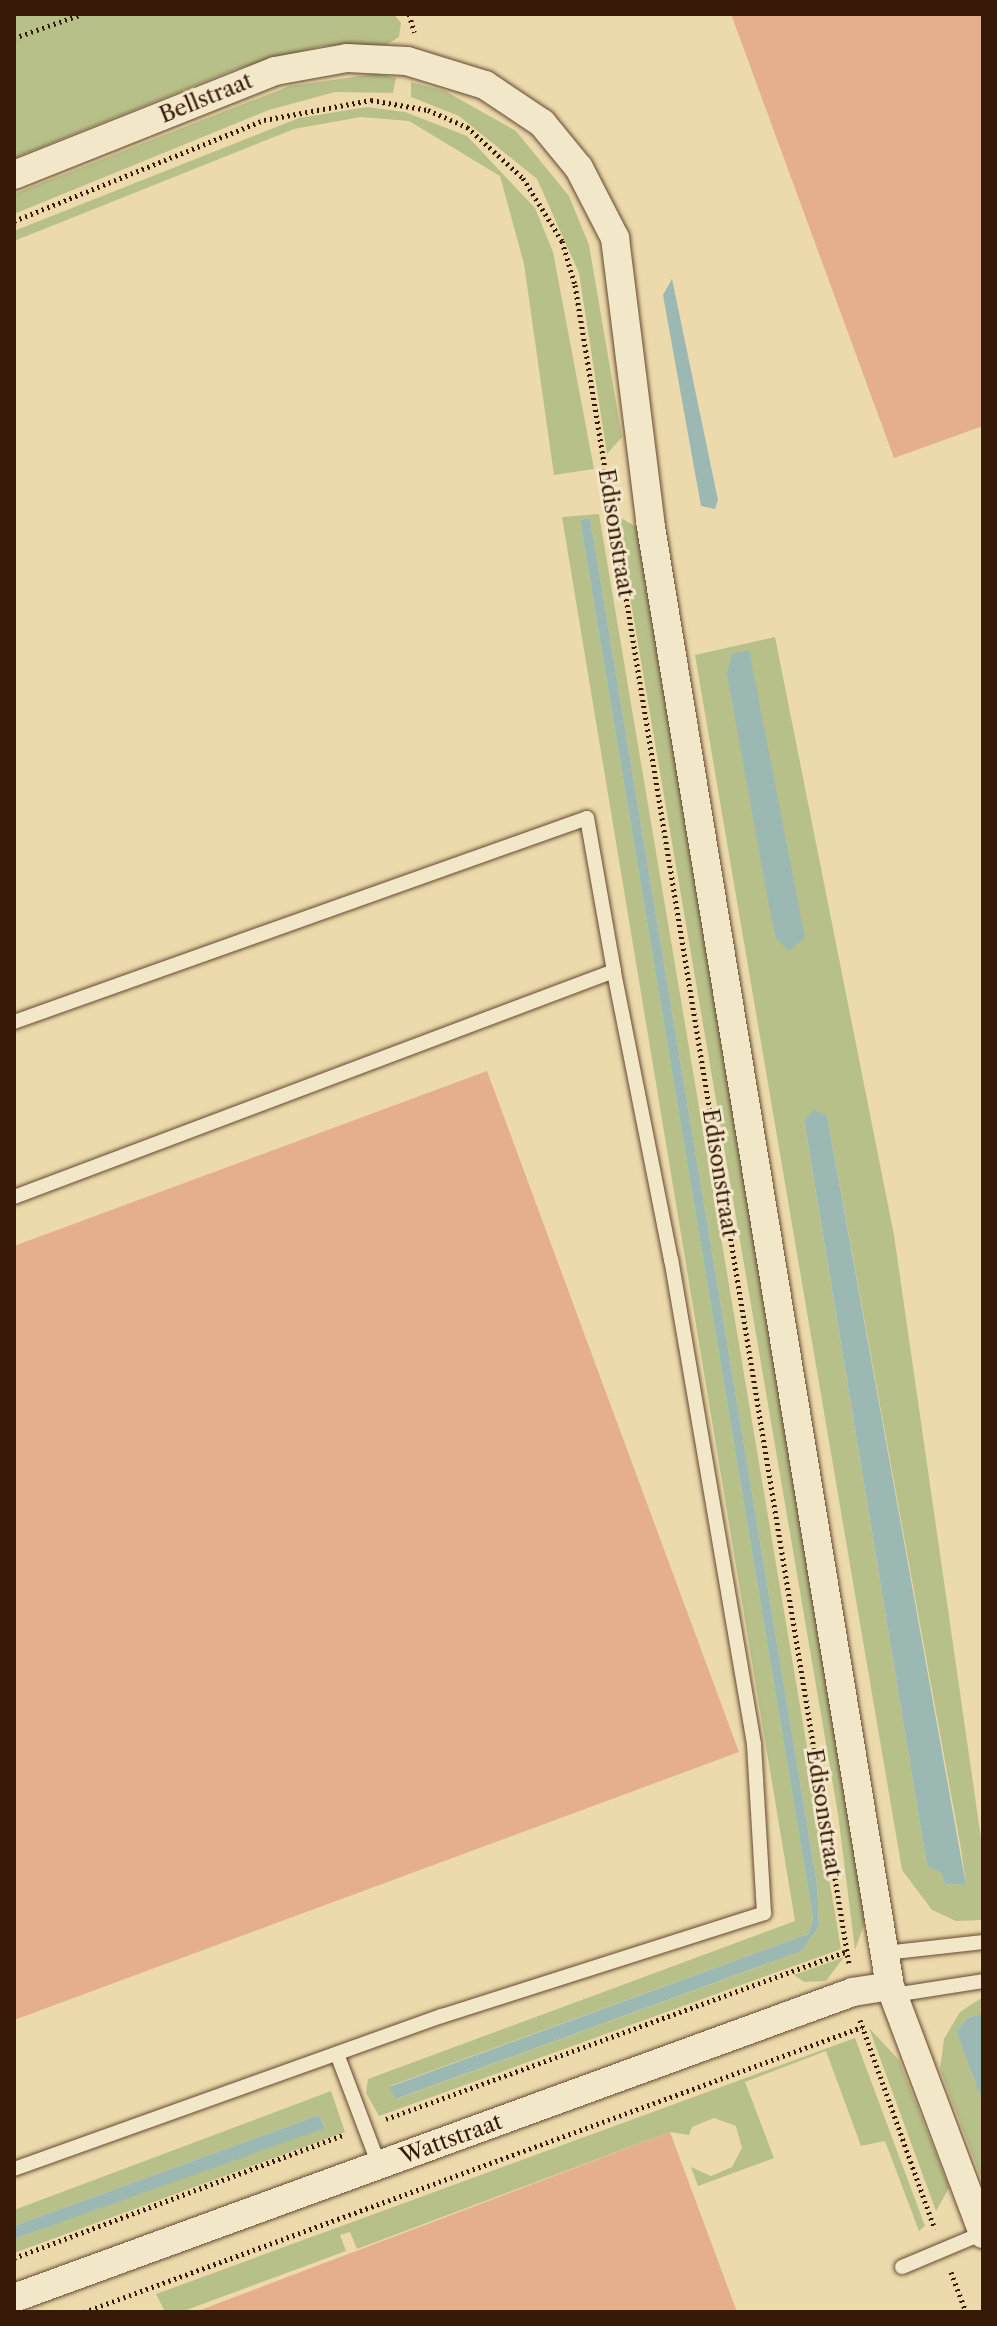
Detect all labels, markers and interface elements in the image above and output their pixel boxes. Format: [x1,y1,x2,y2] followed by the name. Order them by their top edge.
[156,67,256,129] street label: Bellstraat
[593,467,639,599] street label: Edisonstraat
[697,1107,743,1239] street label: Edisonstraat
[801,1747,847,1879] street label: Edisonstraat
[396,2108,506,2170] street label: Wattstraat

